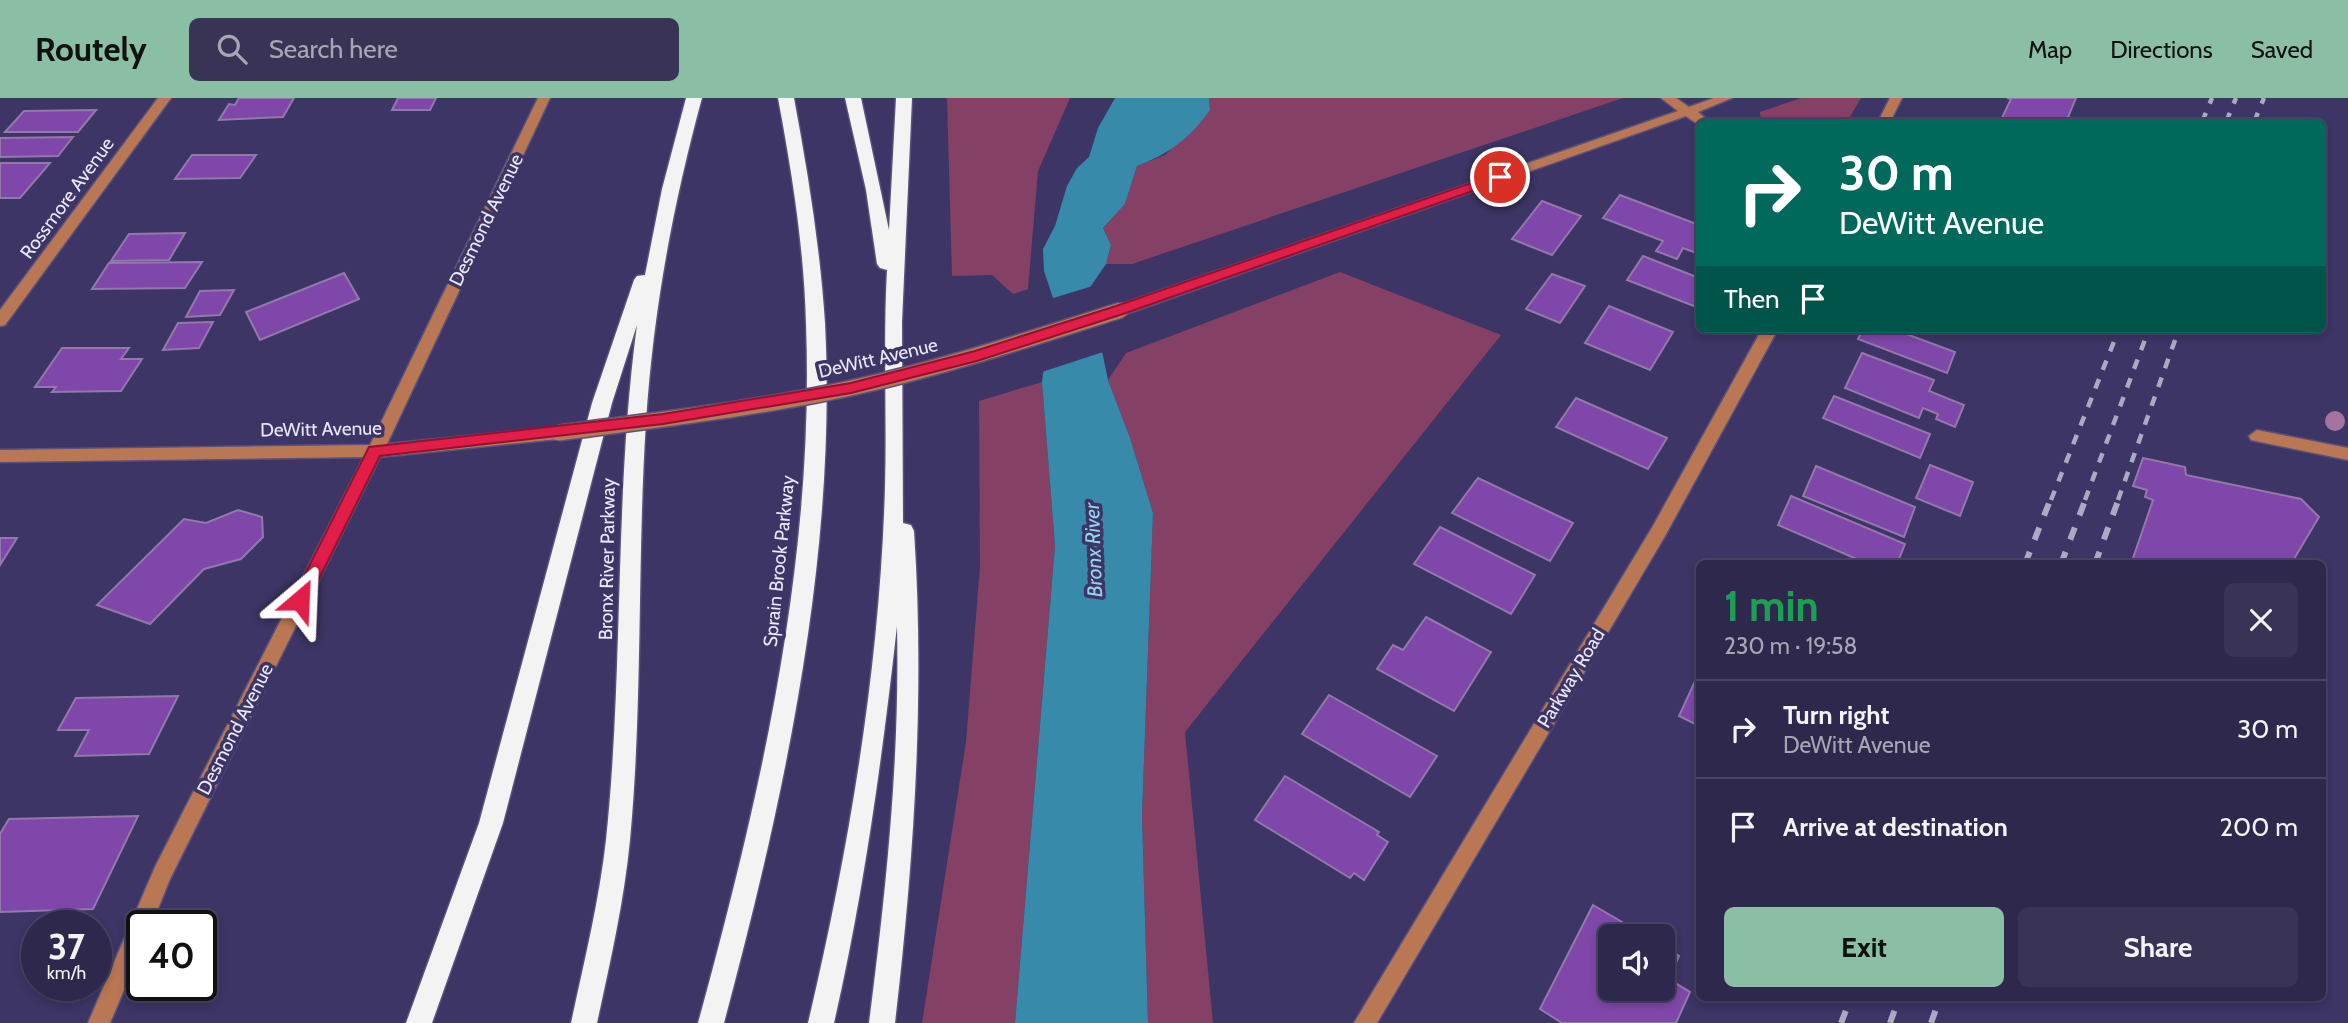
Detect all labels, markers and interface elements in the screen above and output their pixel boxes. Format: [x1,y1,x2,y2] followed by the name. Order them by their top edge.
[189,18,679,81] search box
[35,29,147,69] text: Routely
[213,30,251,68] icon: search
[269,33,398,65] text: Search here
[2028,35,2072,64] text: Map
[2110,35,2213,64] text: Directions
[2251,35,2313,64] text: Saved
[15,133,119,263] street label: Rossmore Avenue
[1839,143,1954,202] text: 30 m
[1470,147,1530,207] pin
[1724,147,1815,238] icon: right
[444,150,528,290] street label: Desmond Avenue
[1481,158,1519,196] icon: arrive
[1839,203,2044,242] text: DeWitt Avenue
[1794,280,1832,318] icon: arrive
[1724,283,1780,315] text: Then
[816,333,940,383] street label: DeWitt Avenue
[260,416,382,442] street label: DeWitt Avenue
[759,474,799,648] street label: Sprain Brook Parkway
[594,477,620,640] street label: Bronx River Parkway
[1079,501,1107,598] water label: Bronx River
[263,563,337,637] position arrow
[1724,580,1819,632] text: 1 min
[2224,583,2298,657] button: close
[1532,624,1610,732] street label: Parkway Road
[1724,632,1857,660] text: 230 m · 19:58
[192,659,278,798] street label: Desmond Avenue
[1783,699,1889,731] text: Turn right
[1724,710,1762,748] icon: right
[2237,713,2298,745] text: 30 m
[1783,731,1931,759] text: DeWitt Avenue
[1724,808,1762,846] icon: arrive
[1783,811,2008,843] text: Arrive at destination
[2219,811,2298,843] text: 200 m
[1724,907,2004,987] button: Exit
[2018,907,2298,987] button: Share
[126,910,217,1001] speed limit sign: 40
[1598,924,1675,1001] map controls
[1598,924,1675,1001] button: sound
[48,925,85,968] text: 37
[47,962,86,984] text: km/h

